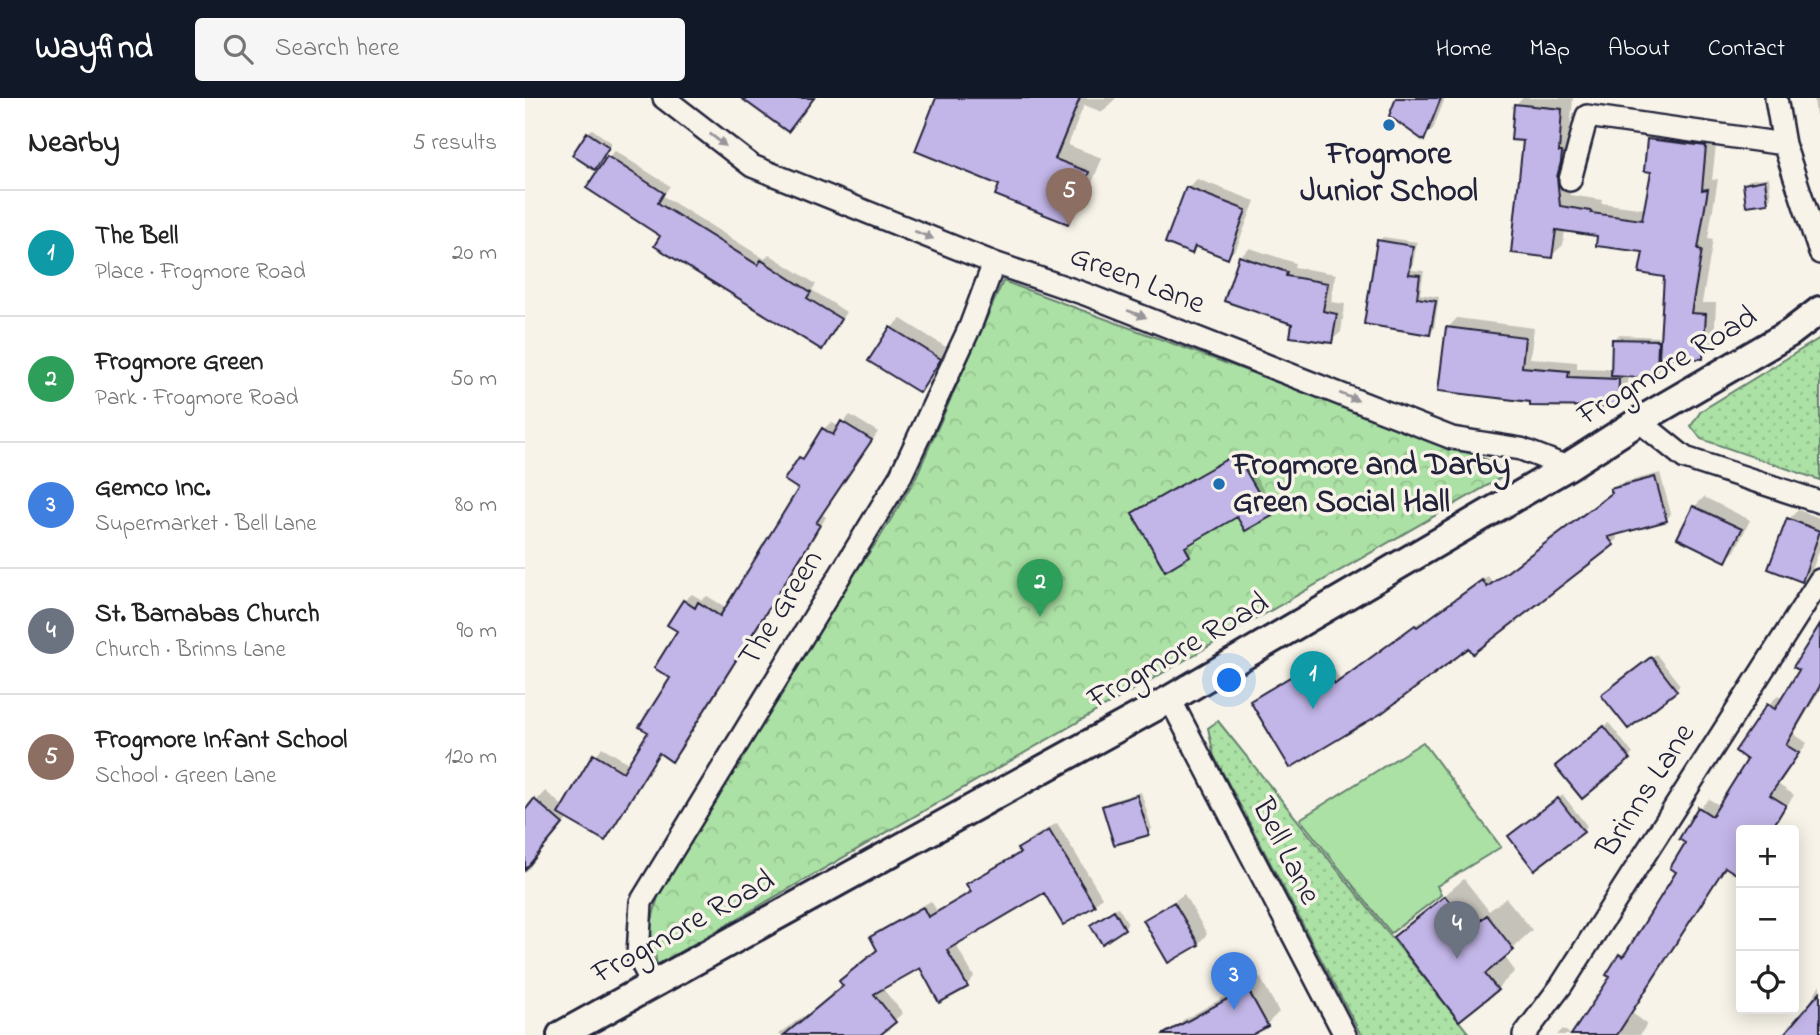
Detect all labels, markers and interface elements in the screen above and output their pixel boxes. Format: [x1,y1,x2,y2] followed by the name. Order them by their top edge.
[195,18,685,81] search box
[35,25,153,73] text: Wayfind
[219,30,257,68] icon: search
[275,30,399,68] text: Search here
[1436,32,1492,67] text: Home
[1530,32,1570,67] text: Map
[1608,32,1670,67] text: About
[1708,32,1785,67] text: Contact
[1381,117,1397,133] marker: Frogmore Junior School
[28,122,120,166] text: Nearby
[413,127,497,160] text: 5 results
[709,132,727,147] one-way arrow
[1300,132,1478,216] place label: Frogmore Junior School
[1046,168,1092,226] pin: 5
[95,218,178,256] text: The Bell
[913,230,934,241] one-way arrow
[1062,234,1212,329] street label: Green Lane
[47,237,55,270] text: 1
[452,237,497,270] text: 20 m
[95,256,306,289] text: Place · Frogmore Road
[1568,295,1767,440] street label: Frogmore Road
[1126,309,1147,320] one-way arrow
[95,344,263,382] text: Frogmore Green
[45,363,57,396] text: 2
[450,363,497,396] text: 50 m
[95,382,298,415] text: Park · Frogmore Road
[1338,391,1359,402] one-way arrow
[1231,443,1510,527] place label: Frogmore and Darby Green Social Hall
[95,470,210,508] text: Gemco Inc.
[1211,476,1227,492] marker: Frogmore and Darby Green Social Hall
[46,489,56,522] text: 3
[455,489,497,522] text: 80 m
[95,508,317,541] text: Supermarket · Bell Lane
[728,541,836,677] street label: The Green
[1017,559,1063,617] pin: 2
[1079,581,1278,723] street label: Frogmore Road
[95,596,320,634] text: St. Barnabas Church
[46,615,56,648] text: 4
[457,615,497,648] text: 90 m
[95,634,286,667] text: Church · Brinns Lane
[1290,651,1336,709] pin: 1
[1212,663,1246,697] your location
[1585,714,1709,869] street label: Brinns Lane
[95,722,347,760] text: Frogmore Infant School
[44,741,58,774] text: 5
[445,741,497,774] text: 120 m
[95,760,276,793] text: School · Green Lane
[1238,790,1332,914] street label: Bell Lane
[1736,825,1799,1014] map controls
[1736,825,1799,888] button: +
[583,858,784,998] street label: Frogmore Road
[1736,888,1799,951] button: −
[1434,901,1480,959] pin: 4
[1736,951,1799,1014] button: locate
[1211,952,1257,1010] pin: 3

